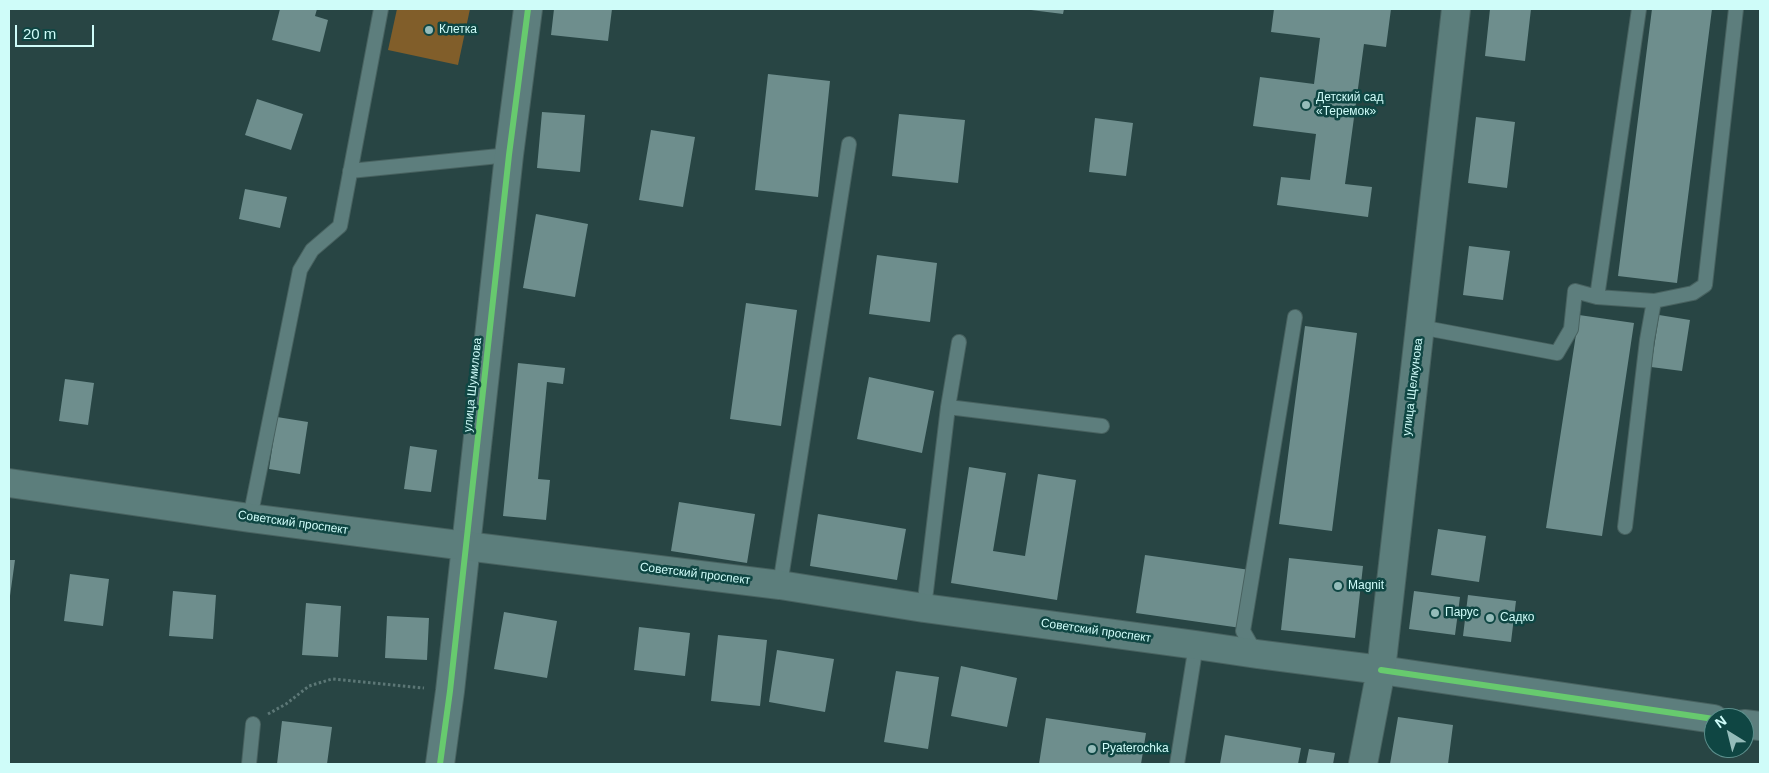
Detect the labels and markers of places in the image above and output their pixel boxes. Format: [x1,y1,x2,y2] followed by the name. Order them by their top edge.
[439,23,477,37] place label: Клетка
[423,24,435,36] marker: Клетка
[1316,91,1383,119] place label: Детский сад «Теремок»
[1300,99,1312,111] marker: Детский сад «Теремок»
[1348,579,1384,593] place label: Magnit
[1332,580,1344,592] marker: Magnit
[1445,606,1479,620] place label: Парус
[1429,607,1441,619] marker: Парус
[1500,611,1535,625] place label: Садко
[1484,612,1496,624] marker: Садко
[1102,742,1169,756] place label: Pyaterochka
[1086,743,1098,755] marker: Pyaterochka

